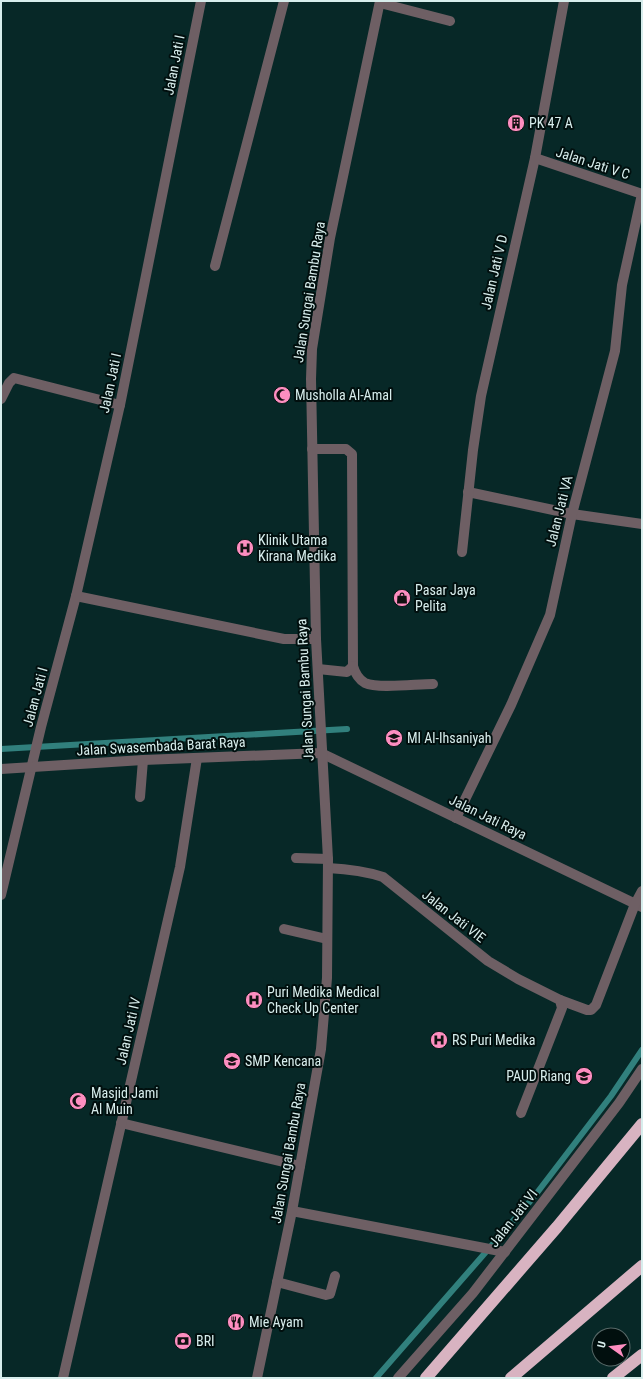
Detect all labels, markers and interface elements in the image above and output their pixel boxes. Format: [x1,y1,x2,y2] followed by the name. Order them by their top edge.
[160,34,188,96] street label: Jalan Jati I
[506,113,526,133] building icon: PK 47 A
[529,115,573,131] place label: PK 47 A
[554,144,632,182] street label: Jalan Jati V C
[290,220,328,364] street label: Jalan Sungai Bambu Raya
[478,233,510,311] street label: Jalan Jati V D
[96,352,124,414] street label: Jalan Jati I
[272,385,292,405] mosque icon: Musholla Al-Amal
[295,387,392,403] place label: Musholla Al-Amal
[542,474,576,548] street label: Jalan Jati VA
[258,532,337,564] place label: Klinik Utama Kirana Medika
[235,538,255,558] hospital icon: Klinik Utama Kirana Medika
[415,582,476,614] place label: Pasar Jaya Pelita
[392,588,412,608] shop icon: Pasar Jaya Pelita
[293,618,317,762] street label: Jalan Sungai Bambu Raya
[19,665,51,729] street label: Jalan Jati I
[384,728,404,748] school or university icon: MI Al-Ihsaniyah
[407,730,492,746] place label: MI Al-Ihsaniyah
[76,734,246,758] street label: Jalan Swasembada Barat Raya
[447,791,529,843] street label: Jalan Jati Raya
[419,886,489,946] street label: Jalan Jati VIE
[267,984,379,1016] place label: Puri Medika Medical Check Up Center
[244,990,264,1010] hospital icon: Puri Medika Medical Check Up Center
[112,996,144,1066] street label: Jalan Jati IV
[429,1030,449,1050] hospital icon: RS Puri Medika
[452,1032,535,1048] place label: RS Puri Medika
[222,1051,242,1071] school or university icon: SMP Kencana
[245,1053,321,1069] place label: SMP Kencana
[574,1066,594,1086] school or university icon: PAUD Riang
[506,1068,571,1084] place label: PAUD Riang
[268,1081,308,1225] street label: Jalan Sungai Bambu Raya
[91,1085,158,1117] place label: Masjid Jami Al Muin
[68,1091,88,1111] mosque icon: Masjid Jami Al Muin
[486,1186,540,1250] street label: Jalan Jati VI
[226,1312,246,1332] restaurant icon: Mie Ayam
[249,1314,303,1330] place label: Mie Ayam
[591,1327,631,1367] north arrow
[173,1331,193,1351] bank icon: BRI
[196,1333,215,1349] place label: BRI
[595,1340,609,1349] text: U

